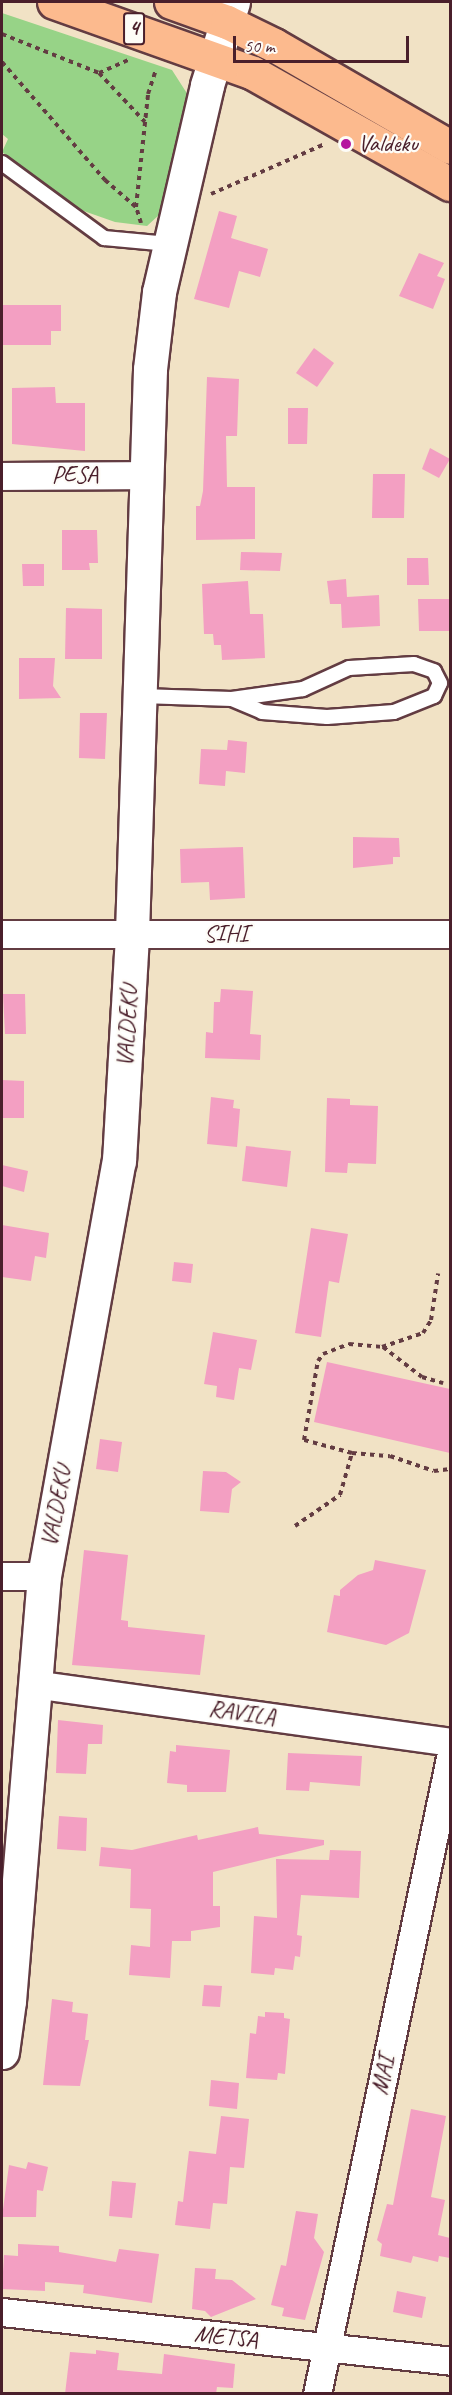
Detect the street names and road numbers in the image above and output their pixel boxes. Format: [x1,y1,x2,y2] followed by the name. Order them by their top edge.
[122,10,146,48] road number: 4
[52,461,98,489] street label: PESA
[204,920,248,948] street label: SIHI
[110,984,144,1068] street label: VALDEKU
[35,1463,77,1549] street label: VALDEKU
[207,1694,277,1732] street label: RAVILA
[365,2053,401,2097] street label: MAI
[193,2319,259,2355] street label: METSA

